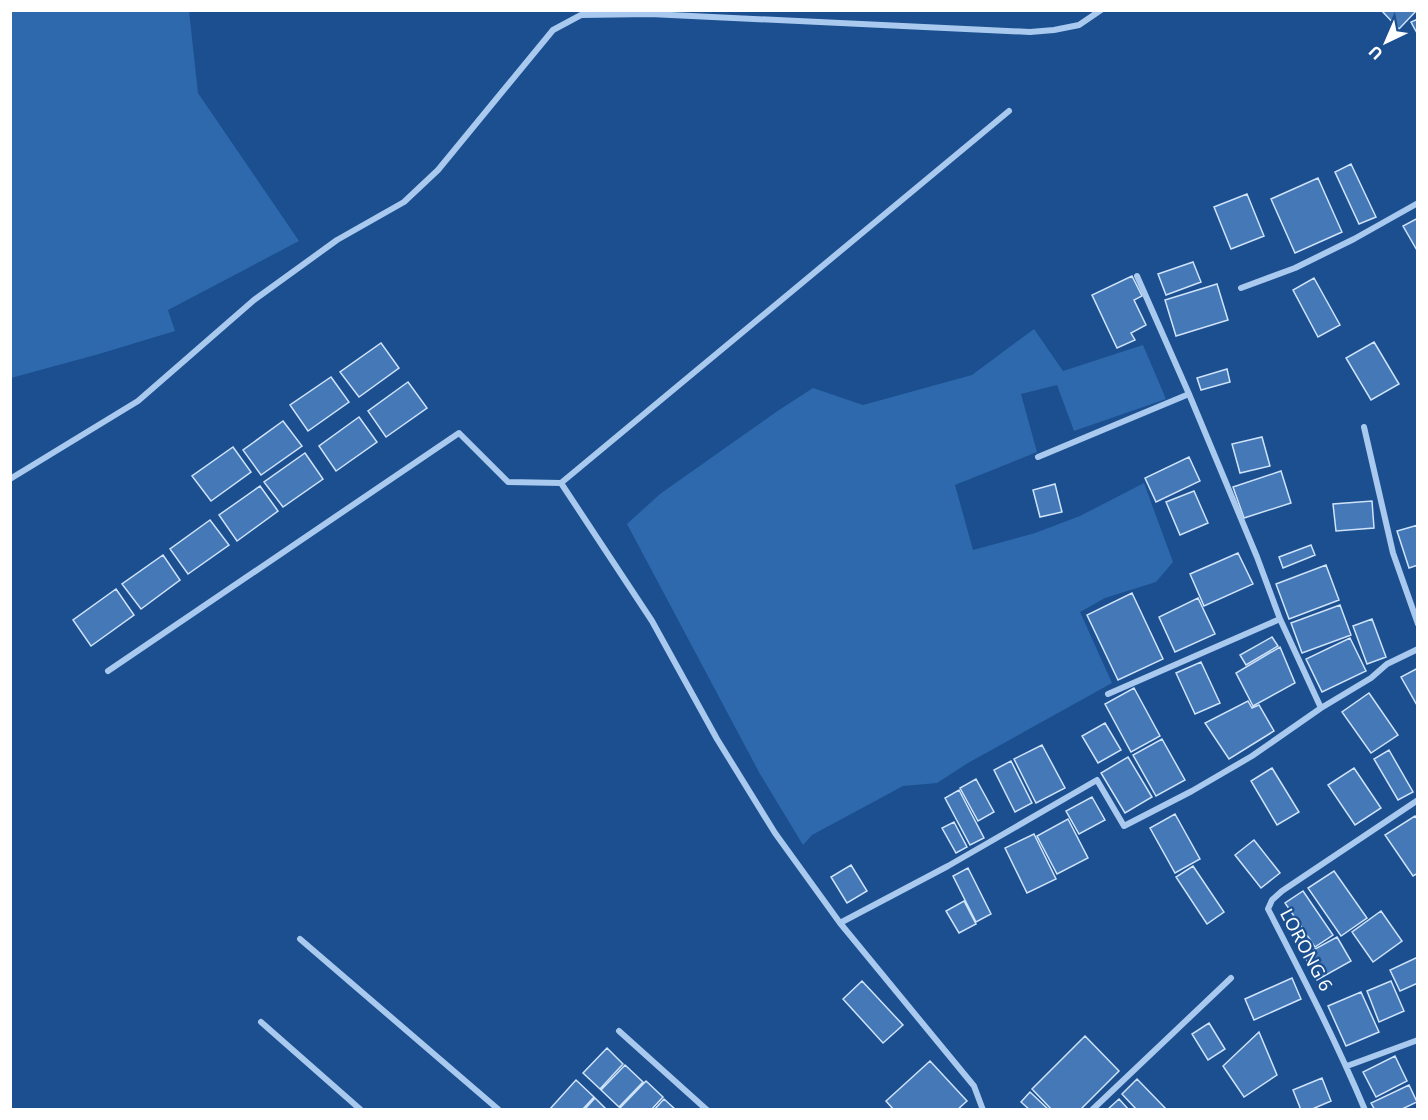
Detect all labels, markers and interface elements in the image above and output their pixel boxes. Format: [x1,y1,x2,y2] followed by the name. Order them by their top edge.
[1356,12,1416,72] north arrow
[1364,41,1388,65] text: U
[1275,904,1339,995] street label: LORONG 6

